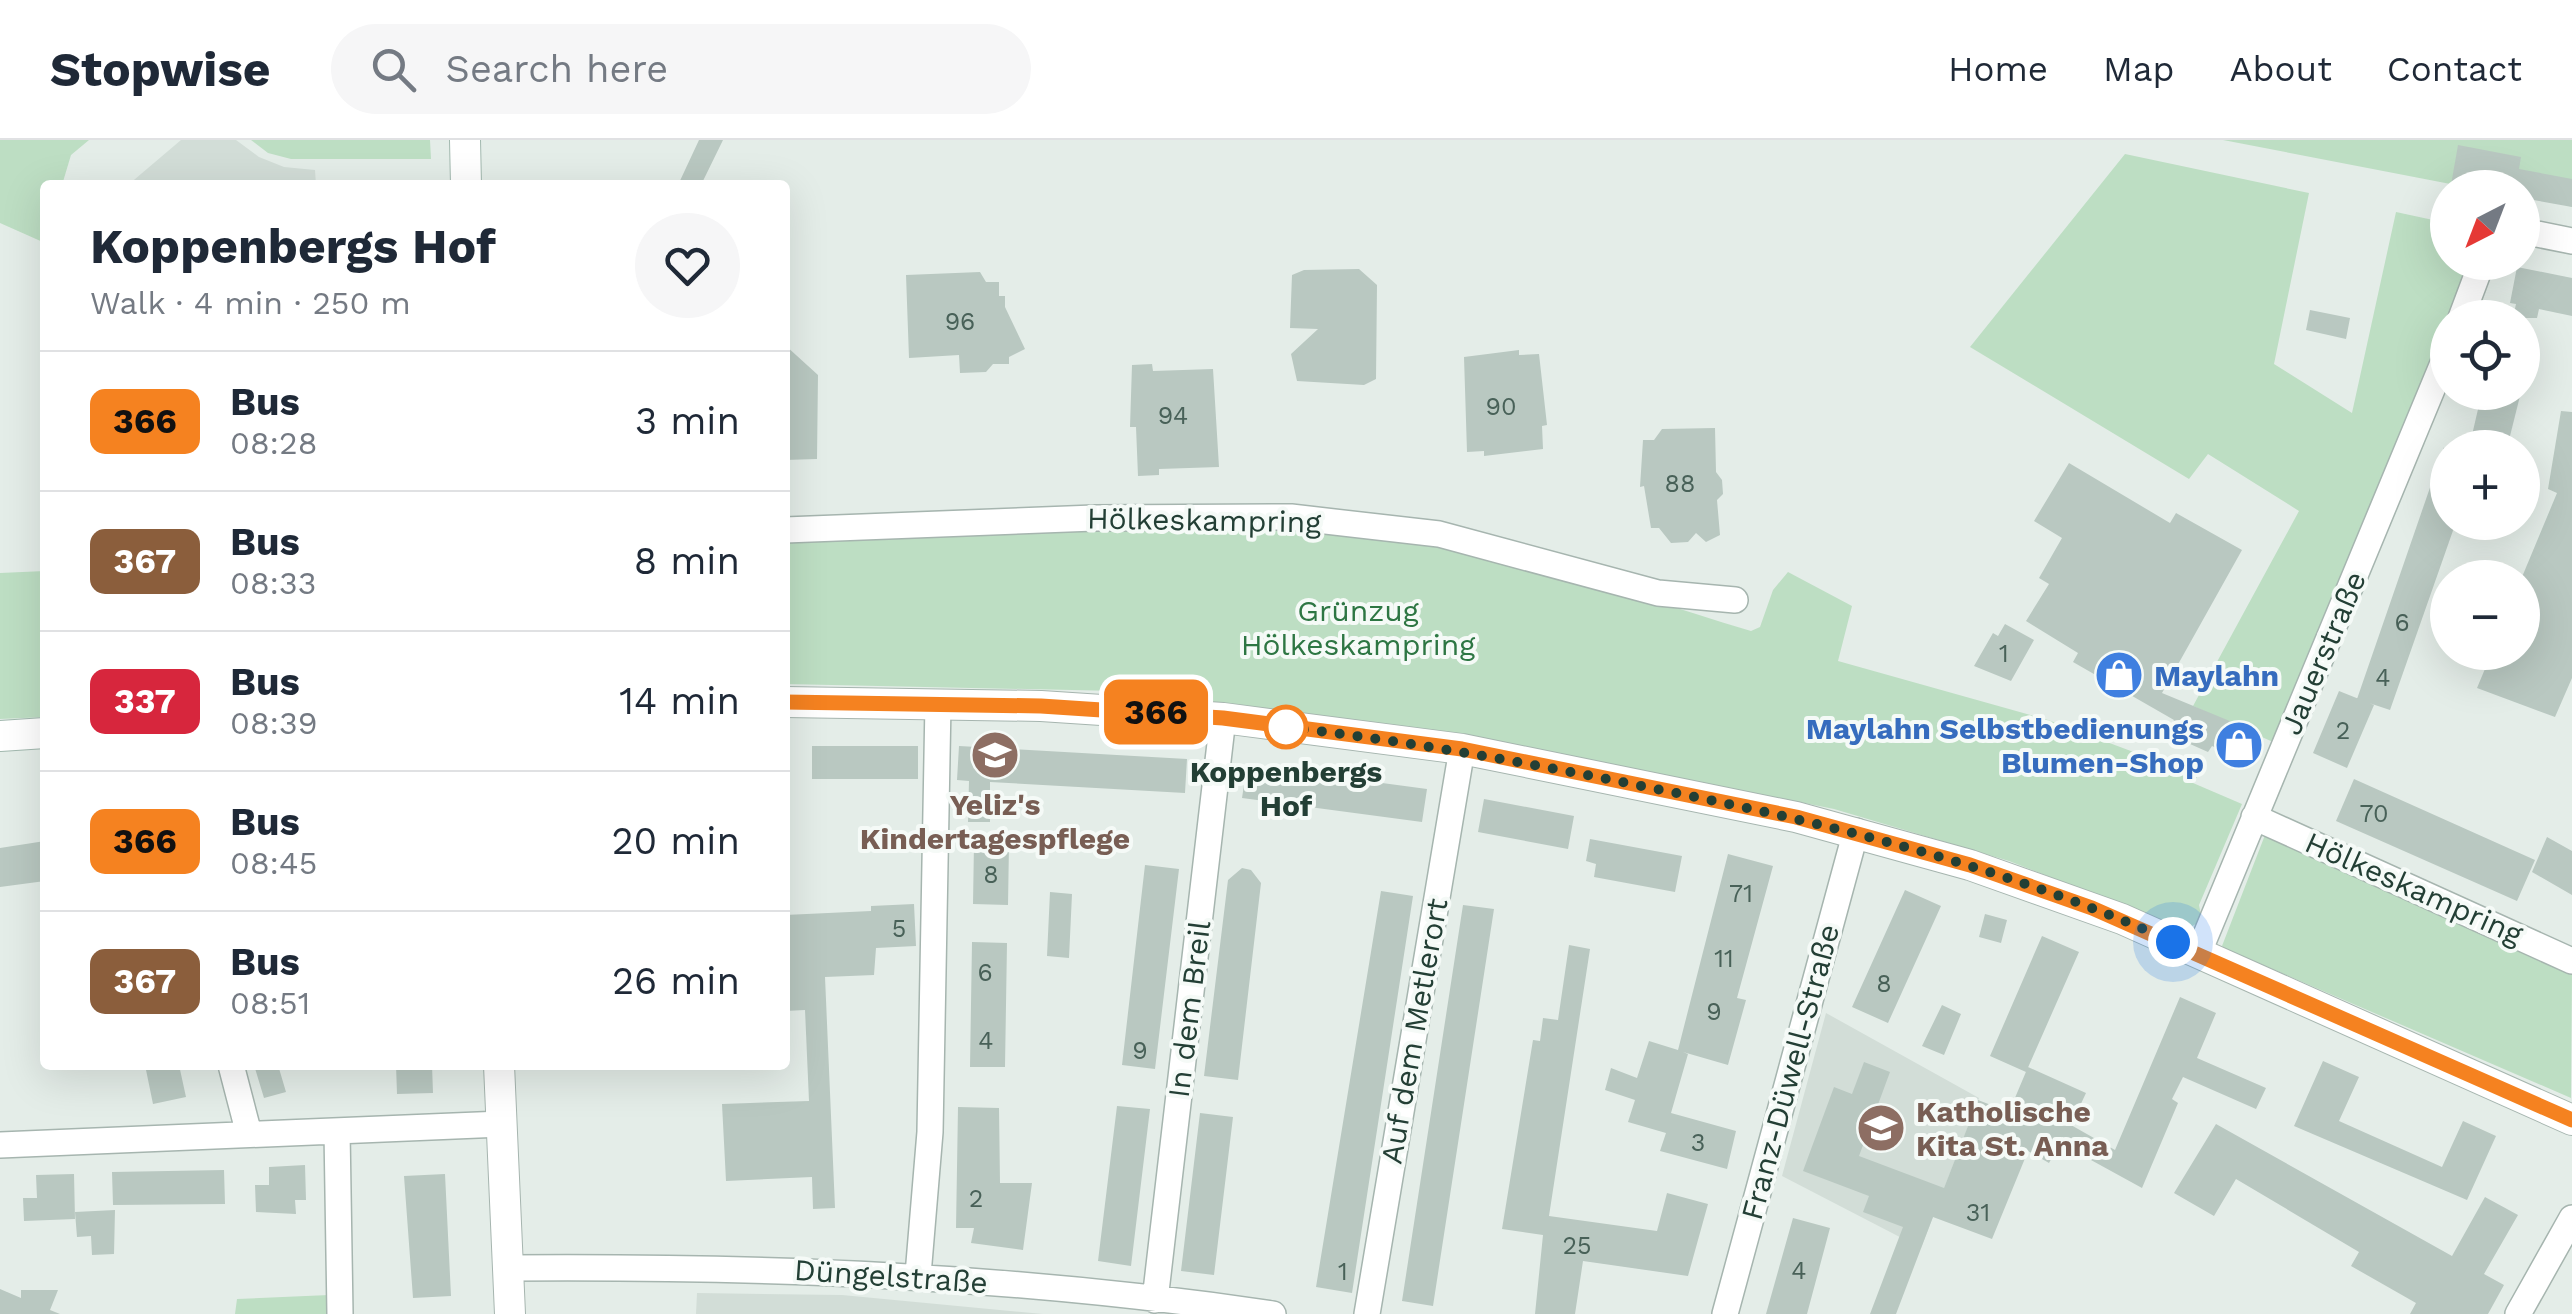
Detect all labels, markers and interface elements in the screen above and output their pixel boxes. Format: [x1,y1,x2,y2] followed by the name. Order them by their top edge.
[331,24,1031,114] search box
[50,41,271,98] text: Stopwise
[366,42,421,97] icon: search
[446,47,668,91] text: Search here
[1948,48,2048,90] text: Home
[2103,48,2175,90] text: Map
[2230,48,2332,90] text: About
[2387,48,2522,90] text: Contact
[2430,170,2540,280] north arrow
[2430,170,2540,670] map controls
[635,213,740,318] button: heart
[90,218,496,275] text: Koppenbergs Hof
[90,284,411,322] text: Walk · 4 min · 250 m
[2430,300,2540,410] button: locate
[945,307,975,336] house number: 96
[230,380,300,424] text: Bus
[1486,392,1516,421] house number: 90
[635,399,740,443] text: 3 min
[113,400,177,442] text: 366
[1158,401,1188,430] house number: 94
[230,424,317,462] text: 08:28
[2430,430,2540,540] button: +
[1665,469,1695,498] house number: 88
[1087,500,1322,540] street label: Hölkeskampring
[230,520,300,564] text: Bus
[634,539,740,583] text: 8 min
[114,540,176,582] text: 367
[2430,560,2540,670] button: −
[230,564,316,602] text: 08:33
[2273,566,2373,740] street label: Jauerstraße
[1241,593,1475,662] park label: Grünzug Hölkeskampring
[2394,608,2410,637] house number: 6
[1999,639,2009,668] house number: 1
[2093,649,2145,701] shop icon: Maylahn
[2154,658,2279,693] place label: Maylahn
[230,660,300,704] text: Bus
[2375,663,2391,692] house number: 4
[619,679,740,723] text: 14 min
[114,680,176,722] text: 337
[1098,680,1214,744] line badge: 366
[1124,691,1188,733] text: 366
[230,704,318,742] text: 08:39
[1265,706,1307,748] marker: Koppenbergs Hof
[1806,711,2204,780] place label: Maylahn Selbstbedienungs Blumen-Shop
[2336,716,2350,745] house number: 2
[2213,719,2265,771] shop icon: Maylahn Selbstbedienungs Blumen-Shop
[969,729,1021,781] school or university icon: Yeliz's Kindertagespflege
[1190,754,1382,823] place label: Koppenbergs Hof
[860,787,1130,856] place label: Yeliz's Kindertagespflege
[2359,799,2389,828] house number: 70
[230,800,300,844] text: Bus
[611,819,740,863] text: 20 min
[113,820,177,862] text: 366
[2300,824,2528,952] street label: Hölkeskampring
[230,844,317,882] text: 08:45
[983,860,999,889] house number: 8
[1729,879,1753,908] house number: 71
[1373,895,1455,1166] street label: Auf dem Metlerort
[892,914,906,943] house number: 5
[2148,917,2198,967] your location
[1161,918,1217,1100] street label: In dem Breil
[1734,920,1846,1224] street label: Franz-Düwell-Straße
[230,940,300,984] text: Bus
[1714,944,1734,973] house number: 11
[977,958,993,987] house number: 6
[612,959,740,1003] text: 26 min
[114,960,176,1002] text: 367
[1876,969,1892,998] house number: 8
[230,984,310,1022] text: 08:51
[1706,997,1722,1026] house number: 9
[978,1026,994,1055] house number: 4
[1132,1036,1148,1065] house number: 9
[1916,1094,2109,1163] place label: Katholische Kita St. Anna
[1855,1102,1907,1154] school or university icon: Katholische Kita St. Anna
[1691,1128,1705,1157] house number: 3
[969,1184,983,1213] house number: 2
[1966,1198,1990,1227] house number: 31
[1562,1231,1592,1260] house number: 25
[793,1252,989,1300] street label: Düngelstraße
[1791,1256,1807,1285] house number: 4
[1338,1257,1348,1286] house number: 1

